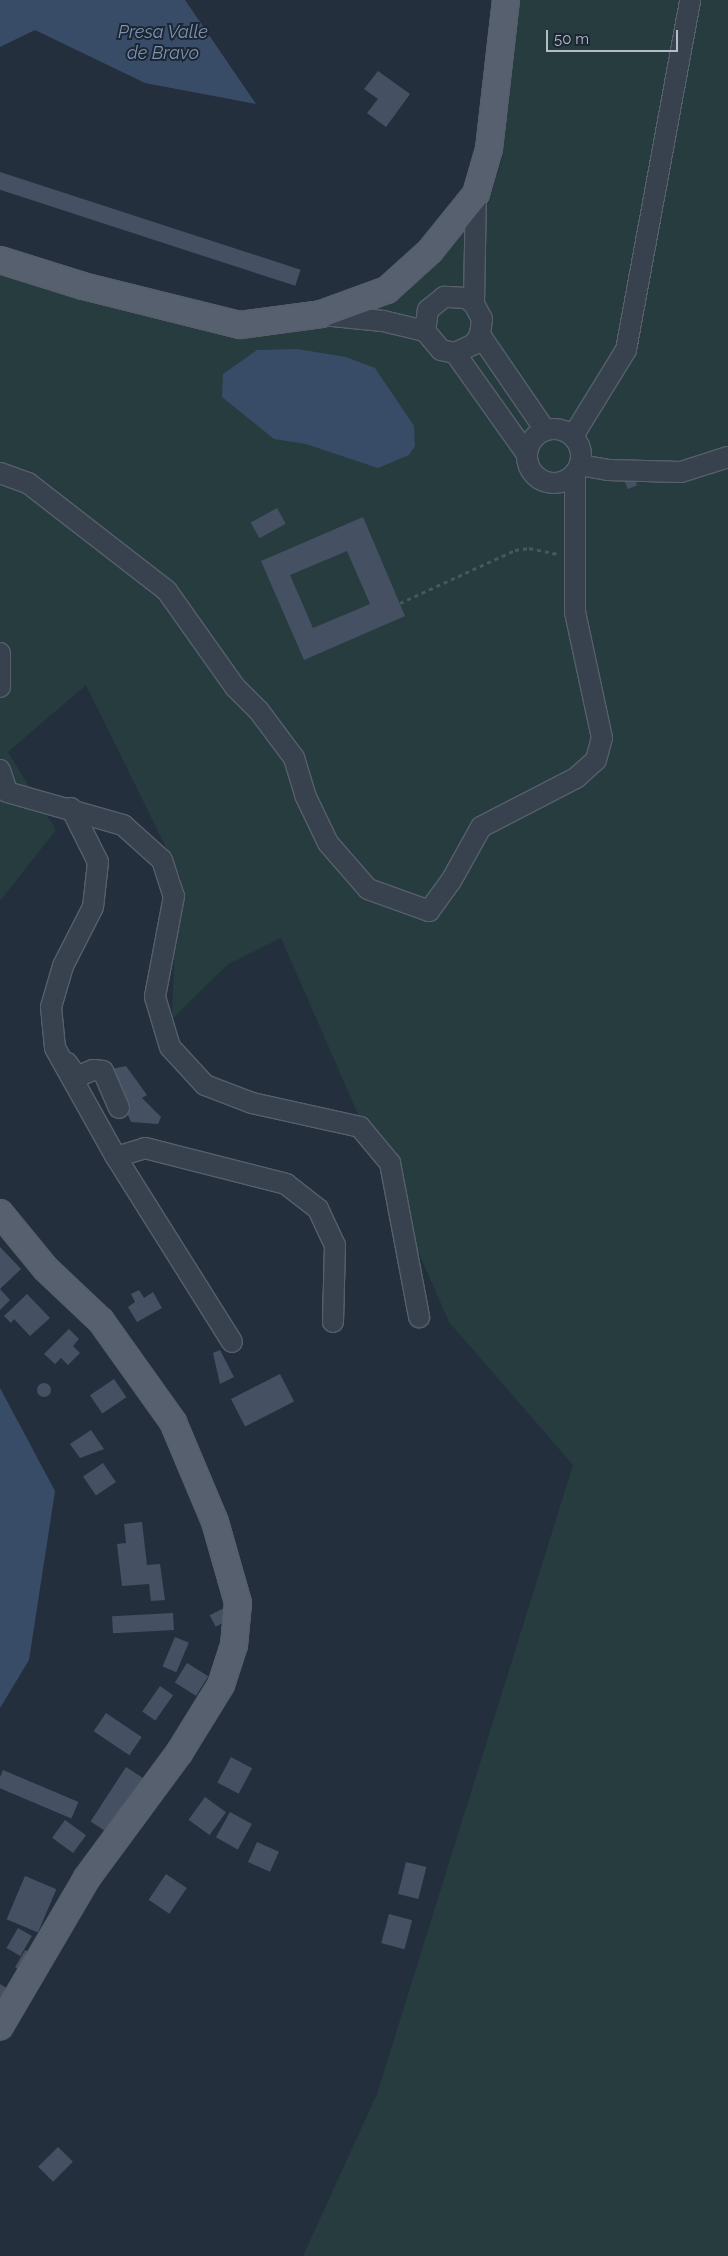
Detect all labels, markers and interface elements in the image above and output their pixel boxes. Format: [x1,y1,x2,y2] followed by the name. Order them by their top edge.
[548,20,680,52] scale bar
[118,22,208,64] water label: Presa Valle de Bravo
[554,30,589,48] text: 50 m

